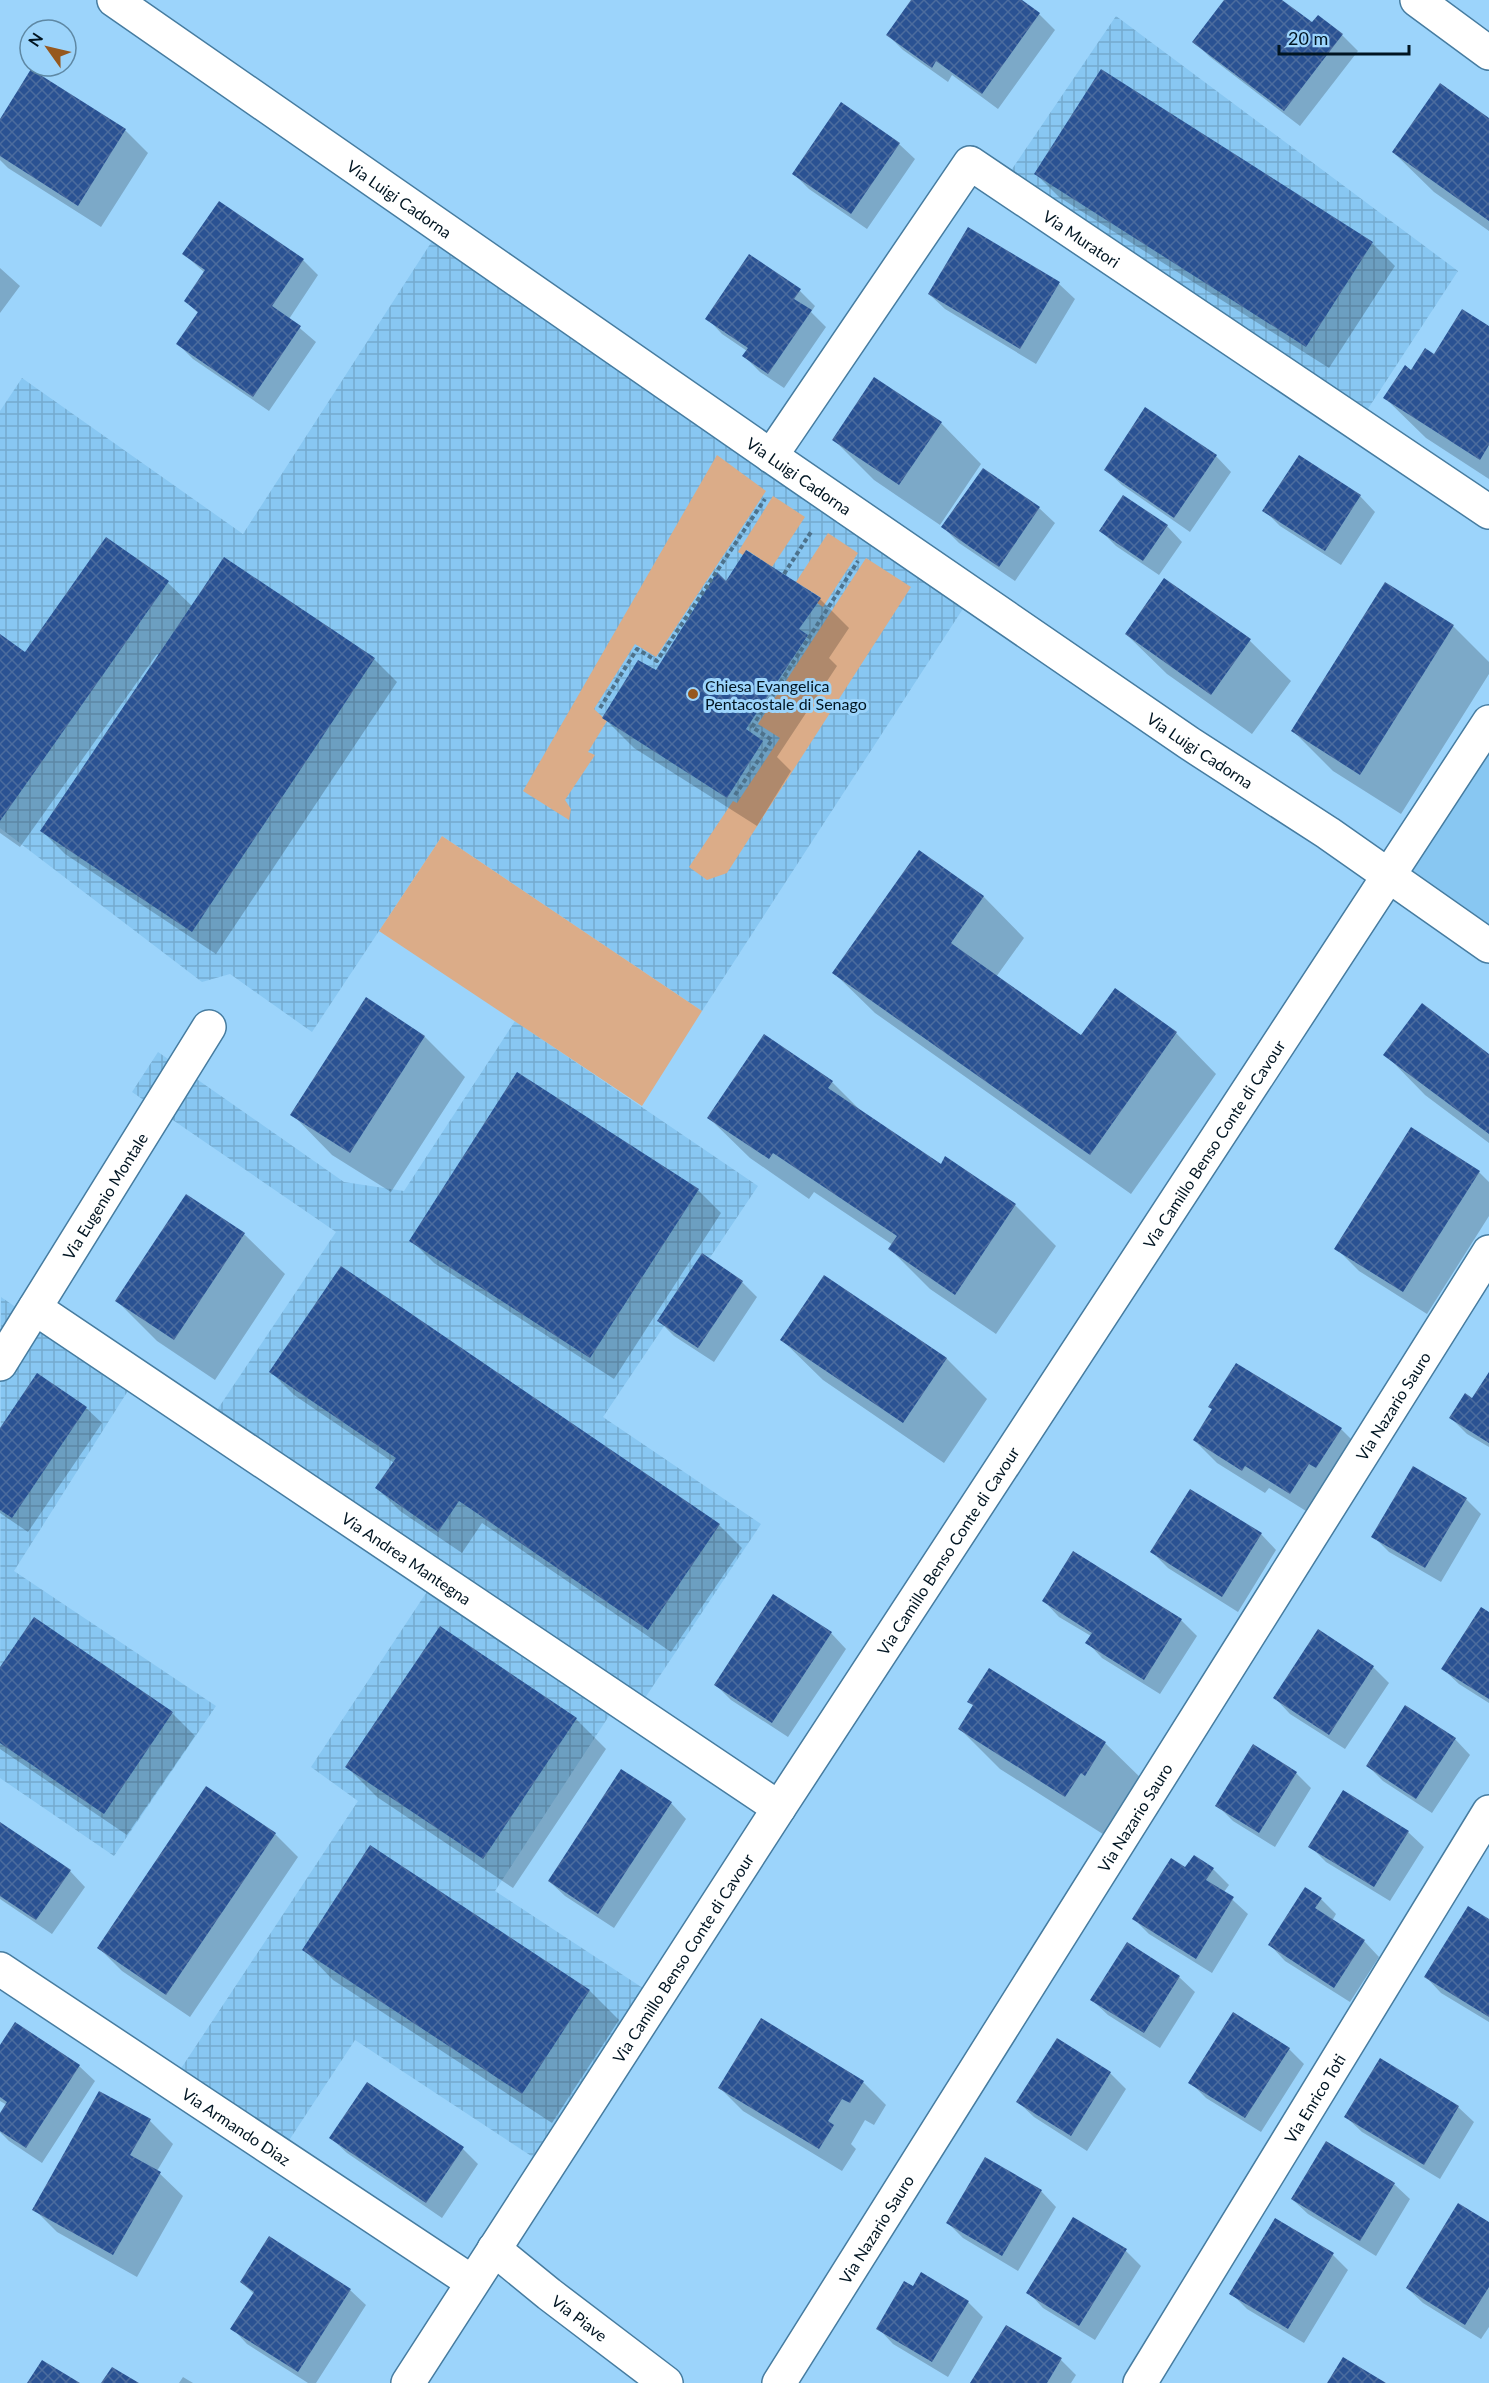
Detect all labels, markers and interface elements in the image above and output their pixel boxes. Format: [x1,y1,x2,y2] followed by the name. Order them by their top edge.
[18,18,78,78] north arrow
[1279,18,1410,56] scale bar
[1288,27,1328,49] text: 20 m
[24,29,46,50] text: N
[344,156,456,241] street label: Via Luigi Cadorna
[1040,206,1124,271] street label: Via Muratori
[743,433,855,518] street label: Via Luigi Cadorna
[705,676,867,713] place label: Chiesa Evangelica Pentacostale di Senago
[686,687,700,701] marker: Chiesa Evangelica Pentacostale di Senago
[1144,708,1257,792] street label: Via Luigi Cadorna
[1138,1036,1288,1251] street label: Via Camillo Benso Conte di Cavour
[58,1129,151,1263] street label: Via Eugenio Montale
[1351,1348,1434,1464] street label: Via Nazario Sauro
[872,1443,1022,1658] street label: Via Camillo Benso Conte di Cavour
[339,1508,475,1608] street label: Via Andrea Mantegna
[1093,1759,1175,1875] street label: Via Nazario Sauro
[608,1850,757,2066] street label: Via Camillo Benso Conte di Cavour
[1280,2050,1349,2146] street label: Via Enrico Toti
[179,2083,294,2169] street label: Via Armando Diaz
[835,2171,917,2287] street label: Via Nazario Sauro
[549,2291,611,2345] street label: Via Piave

